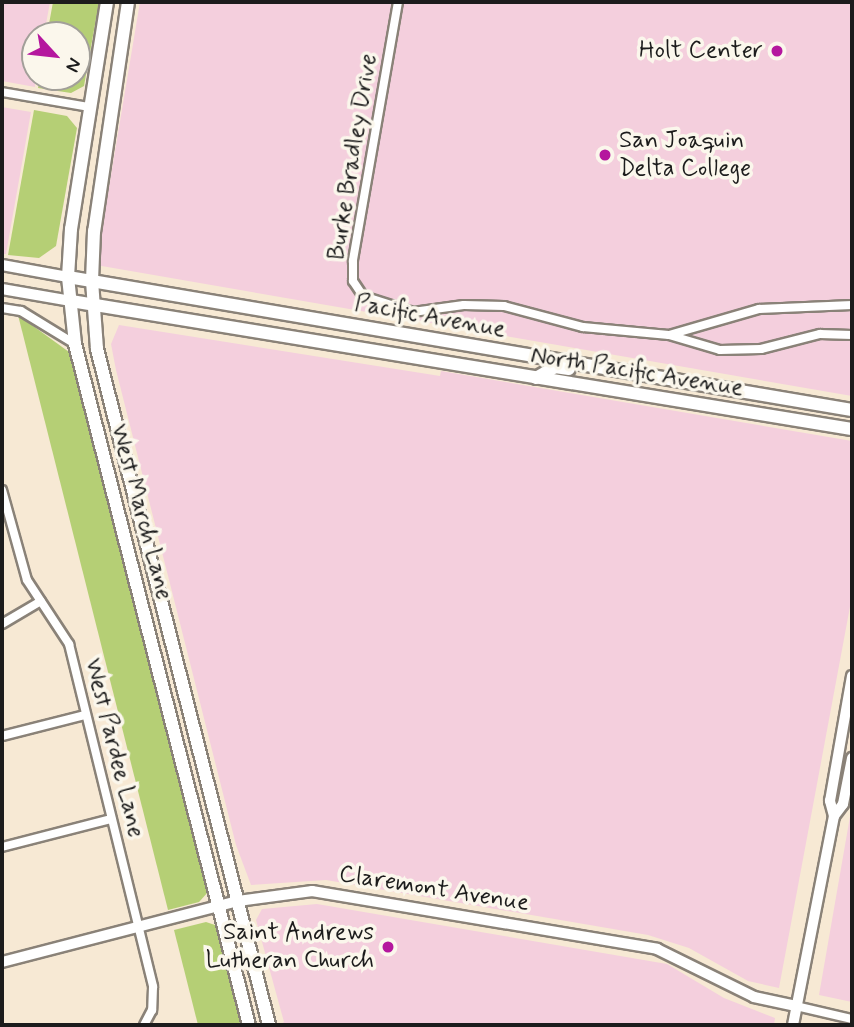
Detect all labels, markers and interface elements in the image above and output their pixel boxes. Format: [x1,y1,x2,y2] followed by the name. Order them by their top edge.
[21,21,91,91] north arrow
[639,37,763,65] place label: Holt Center
[769,43,785,59] marker: Holt Center
[59,54,87,76] text: N
[323,54,383,260] street label: Burke Bradley Drive
[619,127,752,183] place label: San Joaquin Delta College
[597,147,613,163] marker: San Joaquin Delta College
[356,290,504,344] street label: Pacific Avenue
[532,342,742,402] street label: North Pacific Avenue
[104,421,178,603] street label: West March Lane
[78,655,150,841] street label: West Pardee Lane
[337,860,531,918] street label: Claremont Avenue
[200,919,374,975] place label: Saint Andrews Lutheran Church
[380,939,396,955] marker: Saint Andrews Lutheran Church

